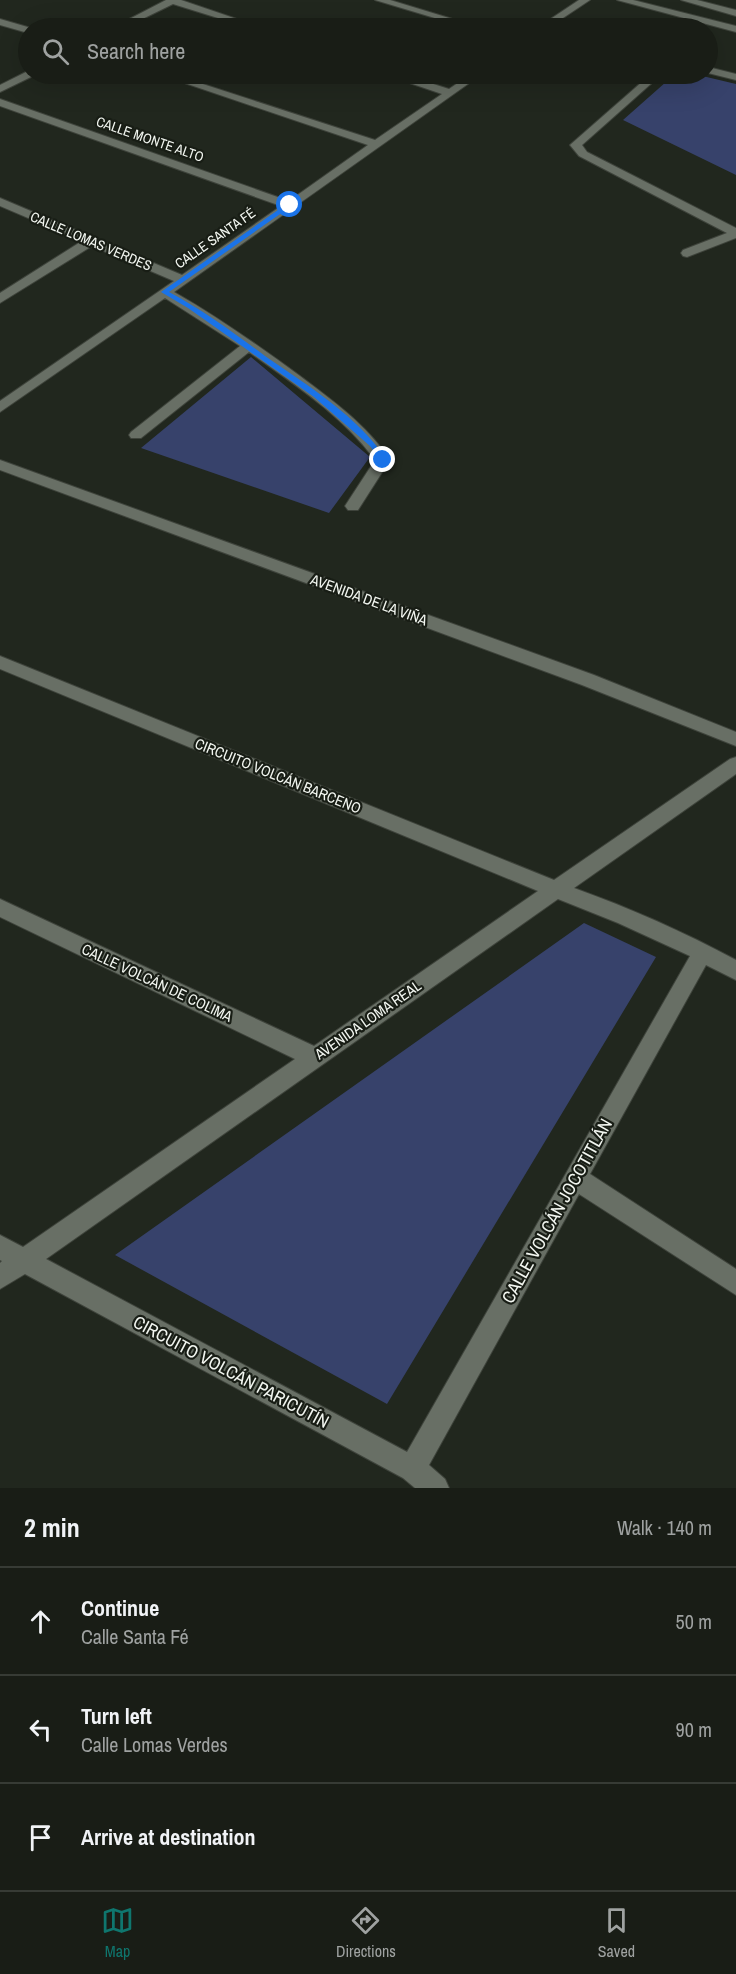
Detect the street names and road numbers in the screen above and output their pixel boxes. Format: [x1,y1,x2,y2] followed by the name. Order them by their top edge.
[94,112,206,166] street label: CALLE MONTE ALTO
[171,204,259,272] street label: CALLE SANTA FÉ
[28,207,155,275] street label: CALLE LOMAS VERDES
[307,568,431,631] street label: AVENIDA DE LA VIÑA
[192,733,364,819] street label: CIRCUITO VOLCÁN BARCENO
[78,938,237,1027] street label: CALLE VOLCÁN DE COLIMA
[309,975,425,1065] street label: AVENIDA LOMA REAL
[495,1114,618,1308] street label: CALLE VOLCÁN JOCOTITLÁN
[129,1309,334,1434] street label: CIRCUITO VOLCÁN PARICUTÍN

